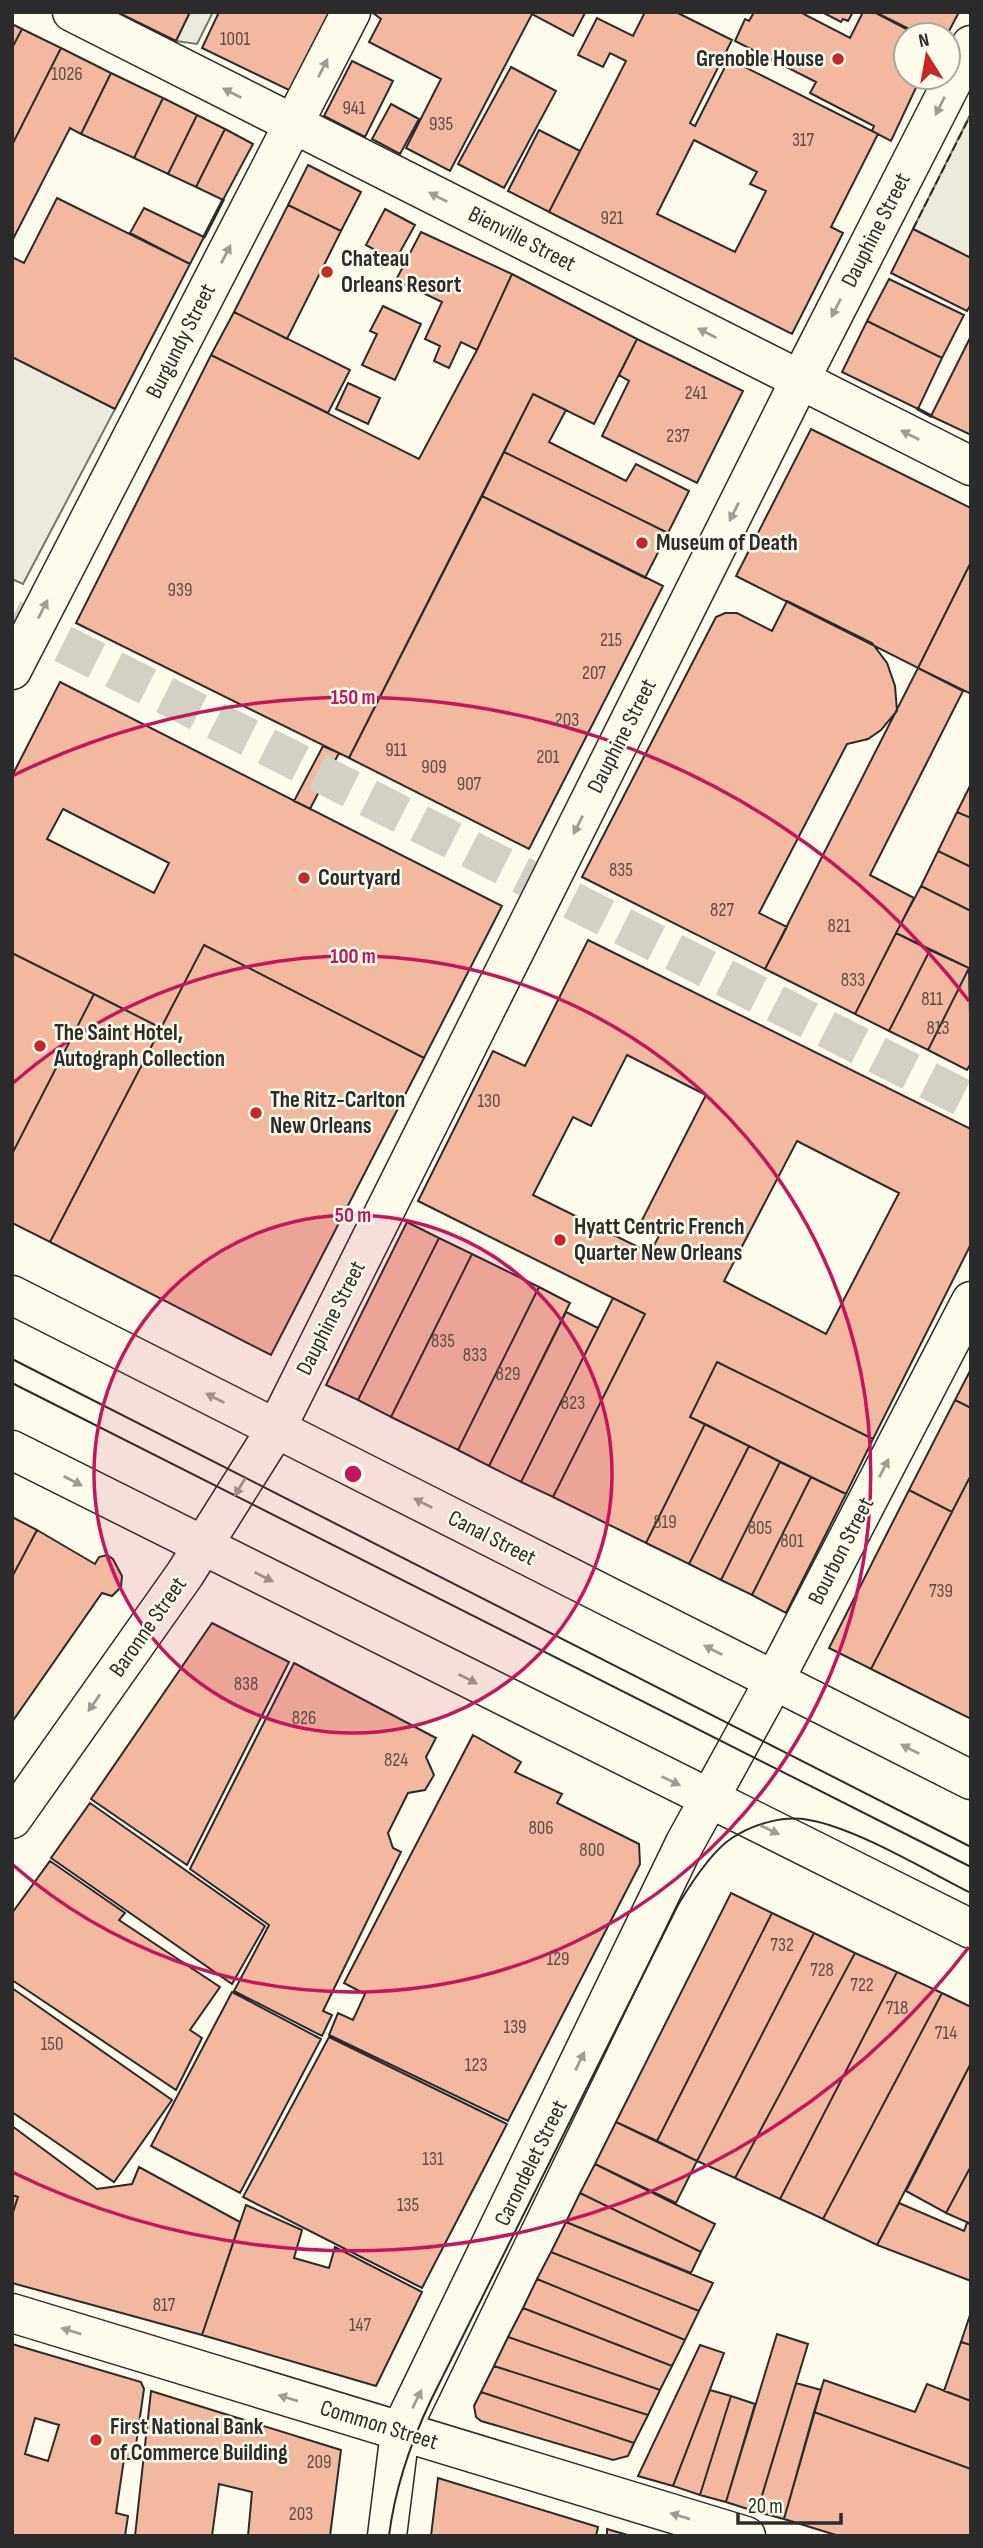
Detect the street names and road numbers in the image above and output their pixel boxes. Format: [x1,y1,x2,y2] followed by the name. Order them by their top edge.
[835,168,917,292] street label: Dauphine Street
[464,200,580,278] street label: Bienville Street
[140,279,222,403] street label: Burgundy Street
[581,674,663,798] street label: Dauphine Street
[290,1256,372,1380] street label: Dauphine Street
[802,1492,880,1610] street label: Bourbon Street
[443,1504,541,1572] street label: Canal Street
[103,1571,193,1683] street label: Baronne Street
[488,2095,574,2231] street label: Carondelet Street
[317,2394,441,2456] street label: Common Street

